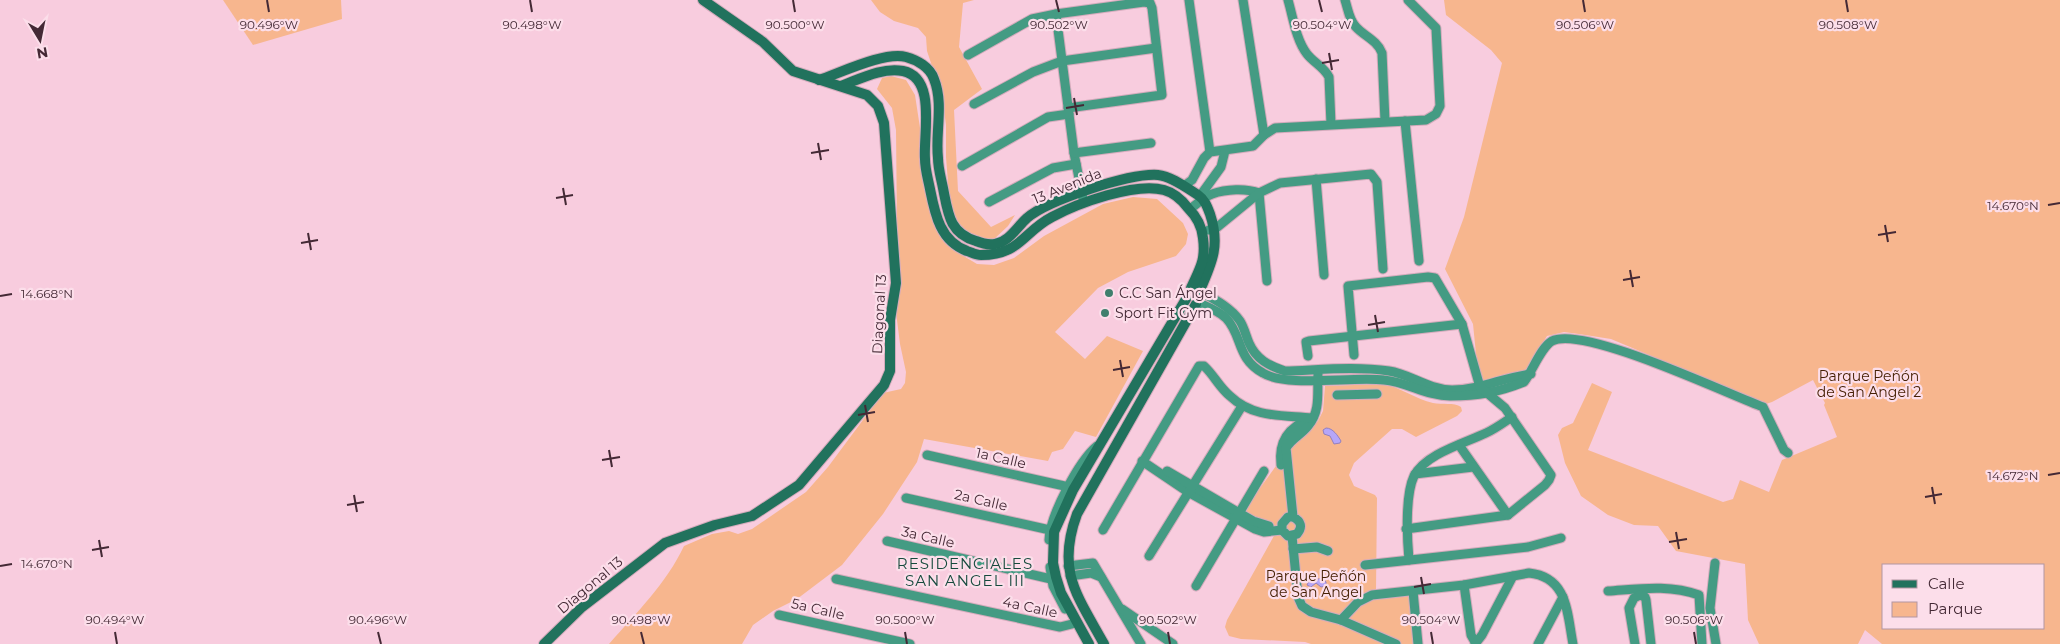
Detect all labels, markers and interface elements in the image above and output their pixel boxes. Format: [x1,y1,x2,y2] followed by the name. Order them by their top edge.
[15,15,65,65] north arrow
[240,17,298,32] text: 90.496°W
[502,17,562,32] text: 90.498°W
[765,17,825,32] text: 90.500°W
[1030,17,1088,32] text: 90.502°W
[1293,17,1351,32] text: 90.504°W
[1556,17,1614,32] text: 90.506°W
[1819,17,1877,32] text: 90.508°W
[35,43,49,63] text: N
[1030,164,1104,208] street label: 13 Avenida
[1987,198,2039,213] text: 14.670°N
[868,273,890,354] street label: Diagonal 13
[1119,284,1217,302] place label: C.C San Ángel
[21,286,73,301] text: 14.668°N
[1103,287,1115,299] marker: C.C San Ángel
[1115,304,1212,322] place label: Sport Fit Gym
[1099,307,1111,319] marker: Sport Fit Gym
[1817,367,1921,401] park label: Parque Peñón de San Angel 2
[974,443,1028,473] street label: 1a Calle
[1988,468,2038,483] text: 14.672°N
[953,485,1009,515] street label: 2a Calle
[900,522,956,552] street label: 3a Calle
[554,552,627,618] street label: Diagonal 13
[897,554,1033,590] district label: RESIDENCIALES SAN ANGEL III
[21,556,73,571] text: 14.670°N
[1882,564,2045,629] legend
[1266,567,1366,601] park label: Parque Peñón de San Angel
[1928,574,1965,593] text: Calle
[1001,592,1059,622] street label: 4a Calle
[790,594,846,624] street label: 5a Calle
[1928,599,1983,618] text: Parque
[86,612,144,627] text: 90.494°W
[349,612,407,627] text: 90.496°W
[611,612,671,627] text: 90.498°W
[875,612,935,627] text: 90.500°W
[1139,612,1197,627] text: 90.502°W
[1402,612,1460,627] text: 90.504°W
[1665,612,1723,627] text: 90.506°W

